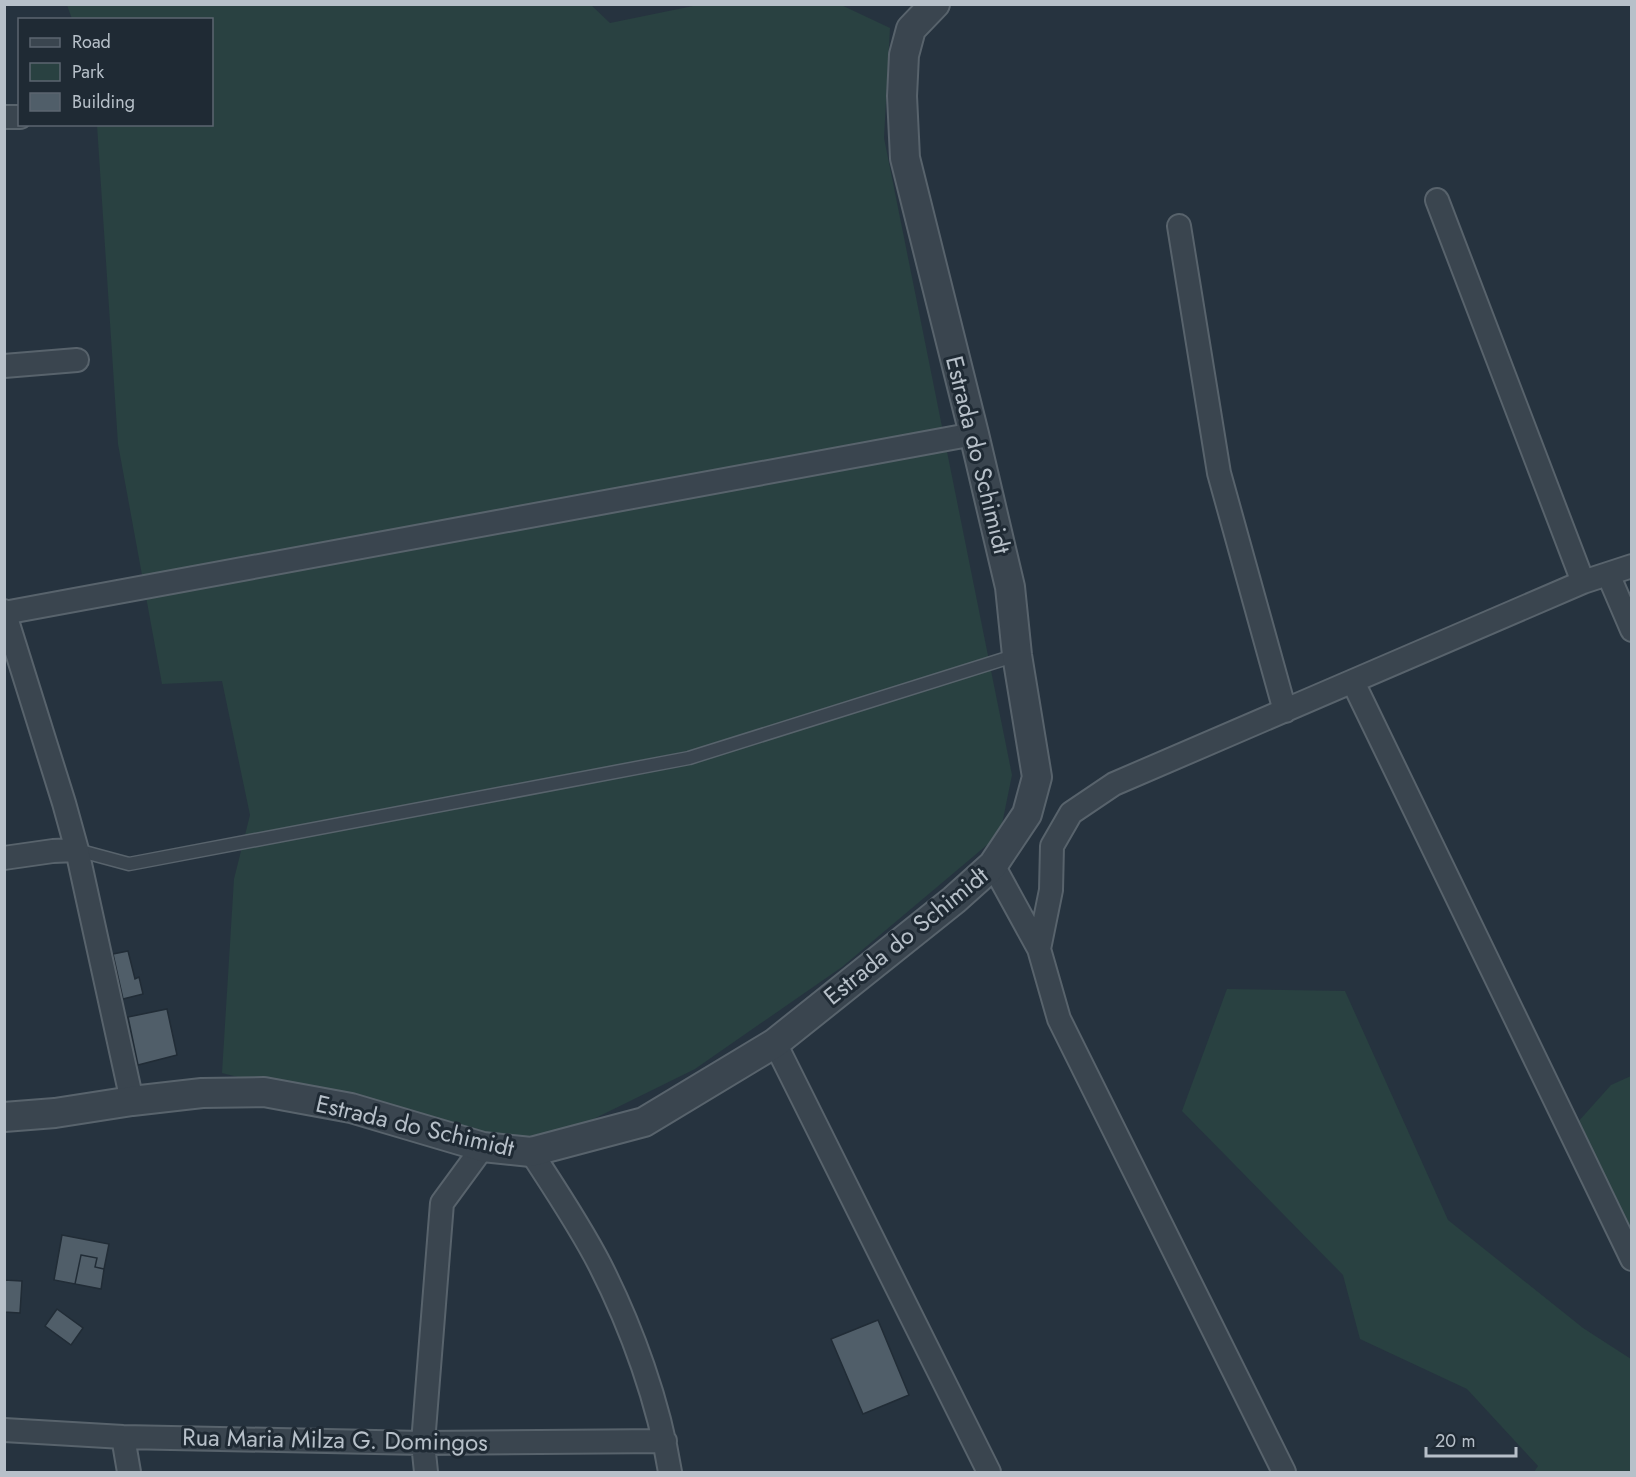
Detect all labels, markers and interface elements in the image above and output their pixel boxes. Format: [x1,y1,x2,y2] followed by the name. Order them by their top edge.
[18,18,213,126] legend
[72,29,111,55] text: Road
[72,59,104,85] text: Park
[72,89,135,115] text: Building
[937,352,1020,558] street label: Estrada do Schimidt
[816,858,996,1013] street label: Estrada do Schimidt
[312,1086,518,1165] street label: Estrada do Schimidt
[182,1419,488,1460] street label: Rua Maria Milza G. Domingos
[1426,1420,1516,1458] scale bar
[1435,1428,1475,1454] text: 20 m

